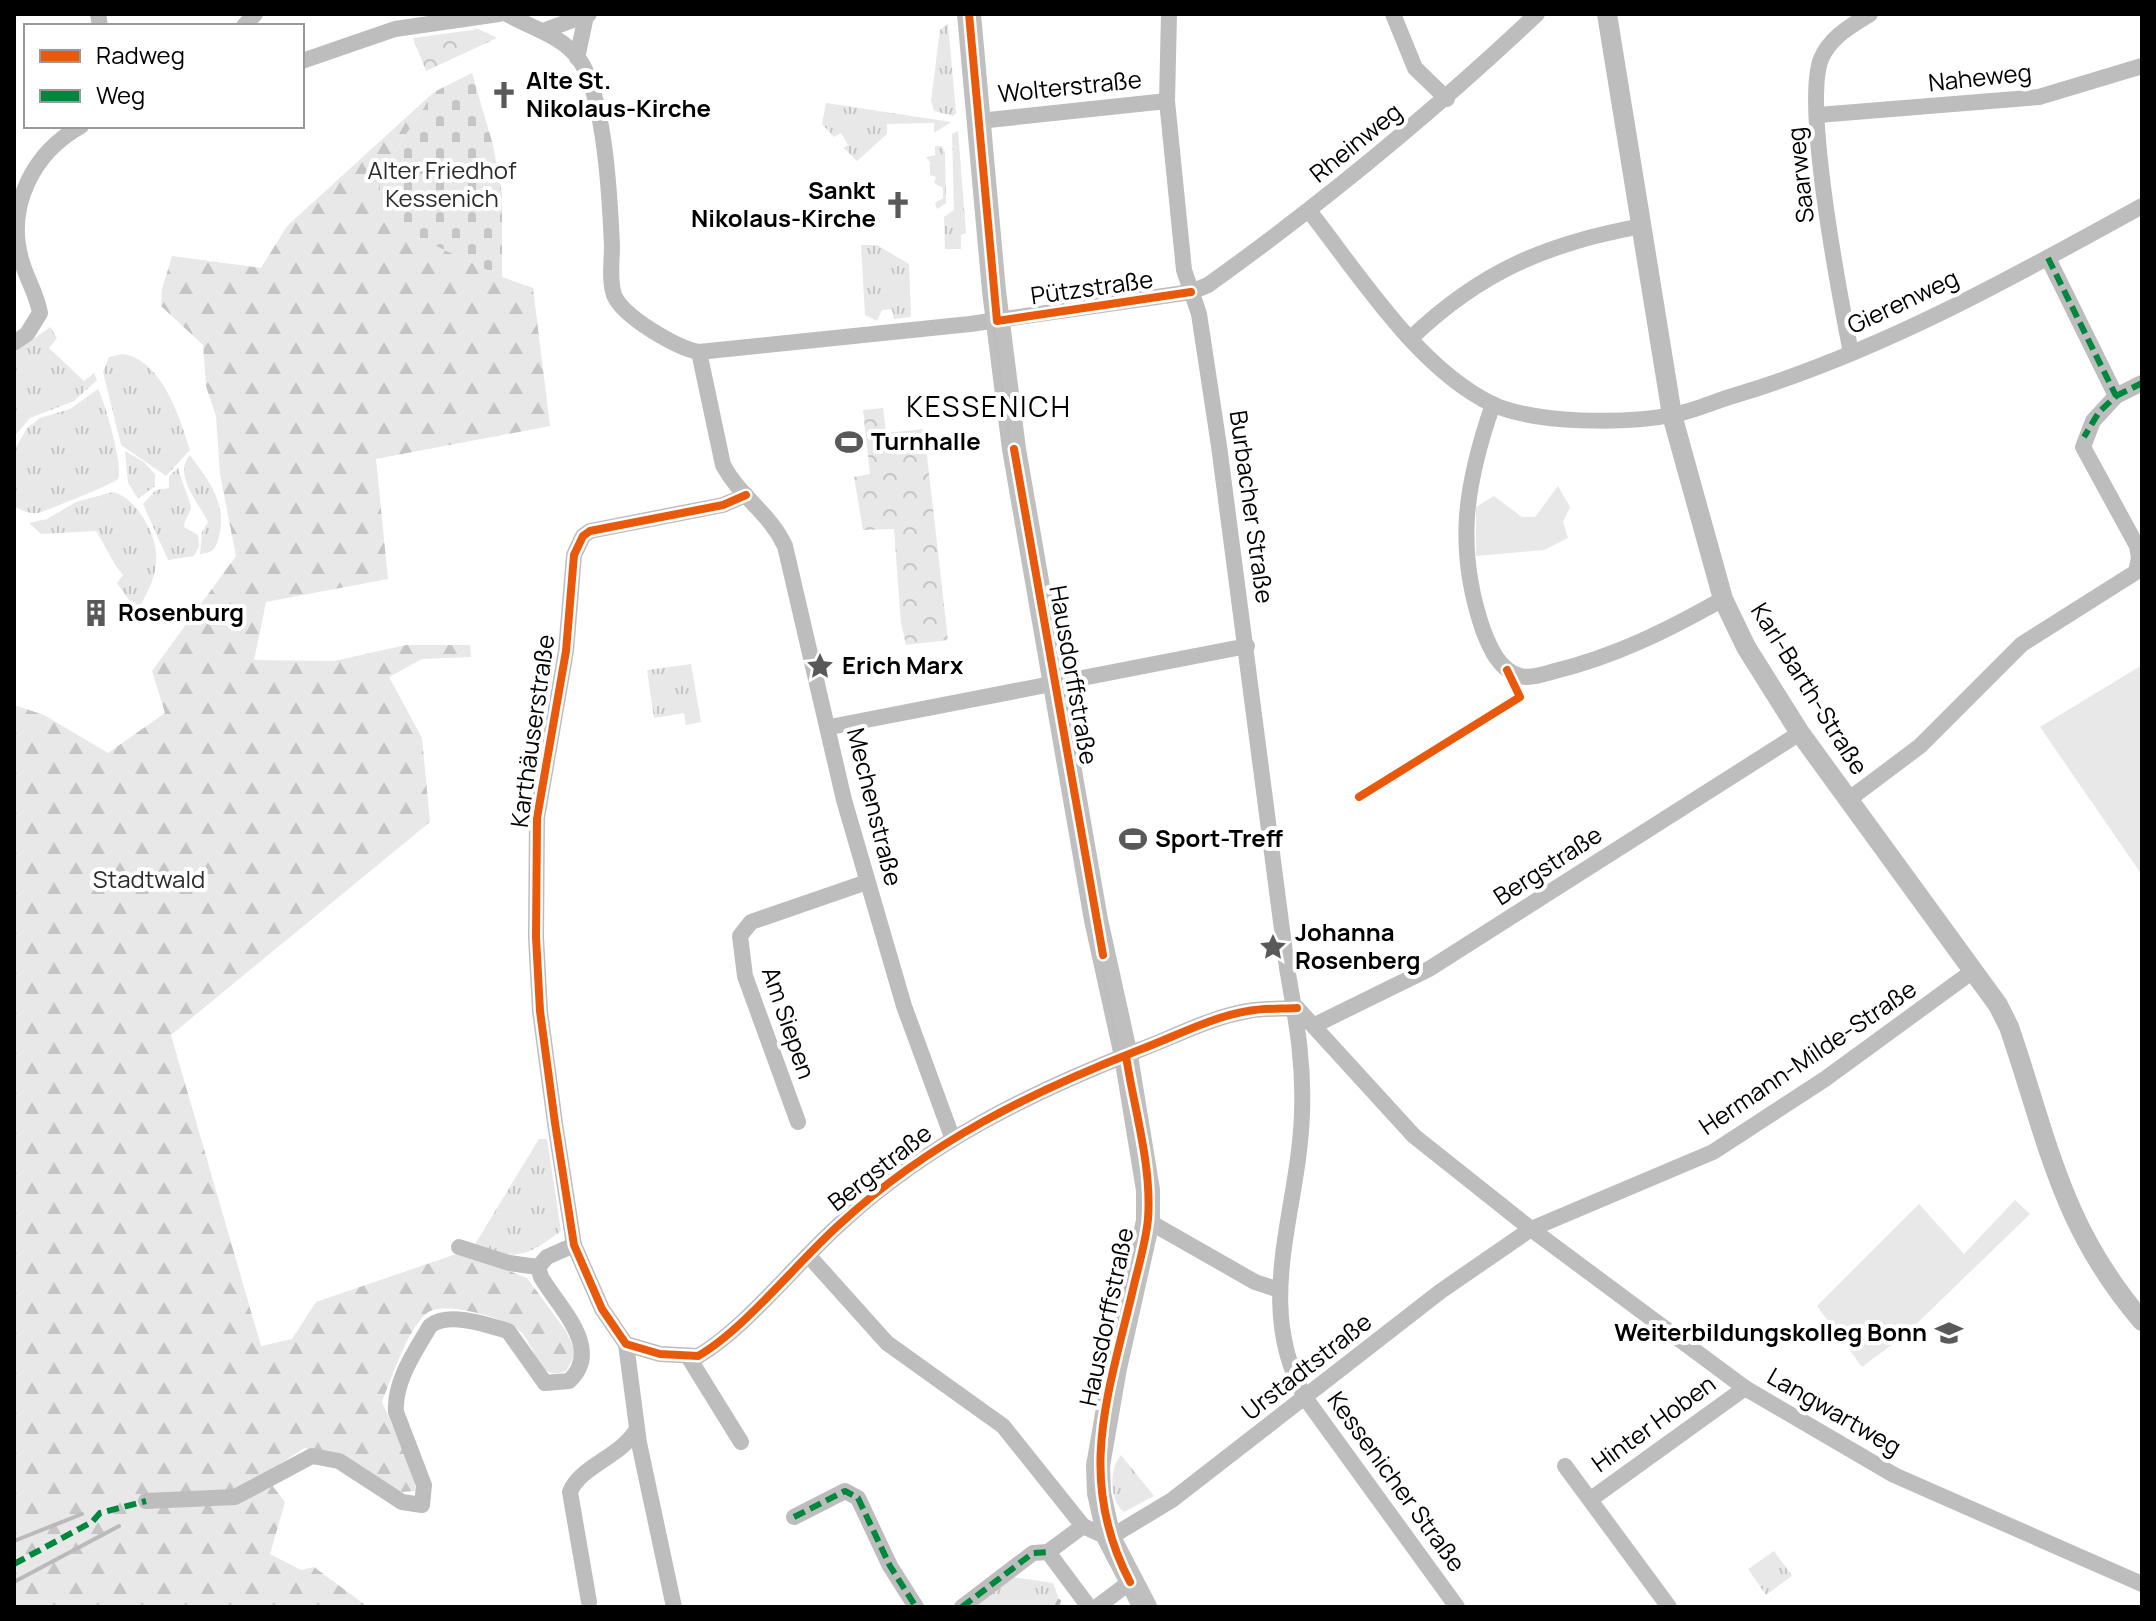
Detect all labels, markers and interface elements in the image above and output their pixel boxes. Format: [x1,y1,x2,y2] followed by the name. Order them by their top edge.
[24,24,304,128] legend
[96,38,185,71] text: Radweg
[1927,55,2033,98] street label: Naheweg
[996,62,1143,109] street label: Wolterstraße
[526,63,711,124] place label: Alte St. Nikolaus-Kirche
[96,78,145,111] text: Weg
[489,80,519,110] church icon: Alte St. Nikolaus-Kirche
[1302,95,1408,189] street label: Rheinweg
[1778,126,1821,225] street label: Saarweg
[368,153,517,214] park label: Alter Friedhof Kessenich
[691,173,876,234] place label: Sankt Nikolaus-Kirche
[883,190,913,220] church icon: Sankt Nikolaus-Kirche
[1841,261,1963,341] street label: Gierenweg
[1029,262,1155,311] street label: Pützstraße
[906,387,1072,425] district label: KESSENICH
[1223,408,1282,605] street label: Burbacher Straße
[871,424,981,457] place label: Turnhalle
[834,427,864,457] sports icon: Turnhalle
[1042,582,1107,767] street label: Hausdorffstraße
[118,595,244,628] place label: Rosenburg
[1744,596,1876,780] street label: Karl-Barth-Straße
[81,598,111,628] building icon: Rosenburg
[502,632,561,829] street label: Karthäuserstraße
[842,648,964,681] place label: Erich Marx
[805,651,835,681] place icon: Erich Marx
[840,724,911,889] street label: Mechenstraße
[1487,817,1608,912] street label: Bergstraße
[1155,821,1283,854] place label: Sport-Treff
[1118,824,1148,854] sports icon: Sport-Treff
[93,862,205,895] park label: Stadtwald
[1295,915,1421,976] place label: Johanna Rosenberg
[1258,932,1288,962] place icon: Johanna Rosenberg
[755,962,824,1083] street label: Am Siepen
[1692,972,1922,1142] street label: Hermann-Milde-Straße
[820,1116,938,1218] street label: Bergstraße
[1071,1224,1141,1409] street label: Hausdorffstraße
[1234,1305,1378,1427] street label: Urstadtstraße
[1614,1315,1927,1348] place label: Weiterbildungskolleg Bonn
[1934,1318,1964,1348] school or university icon: Weiterbildungskolleg Bonn
[1762,1359,1908,1462] street label: Langwartweg
[1584,1367,1722,1479] street label: Hinter Hoben
[1321,1384,1474,1578] street label: Kessenicher Straße

